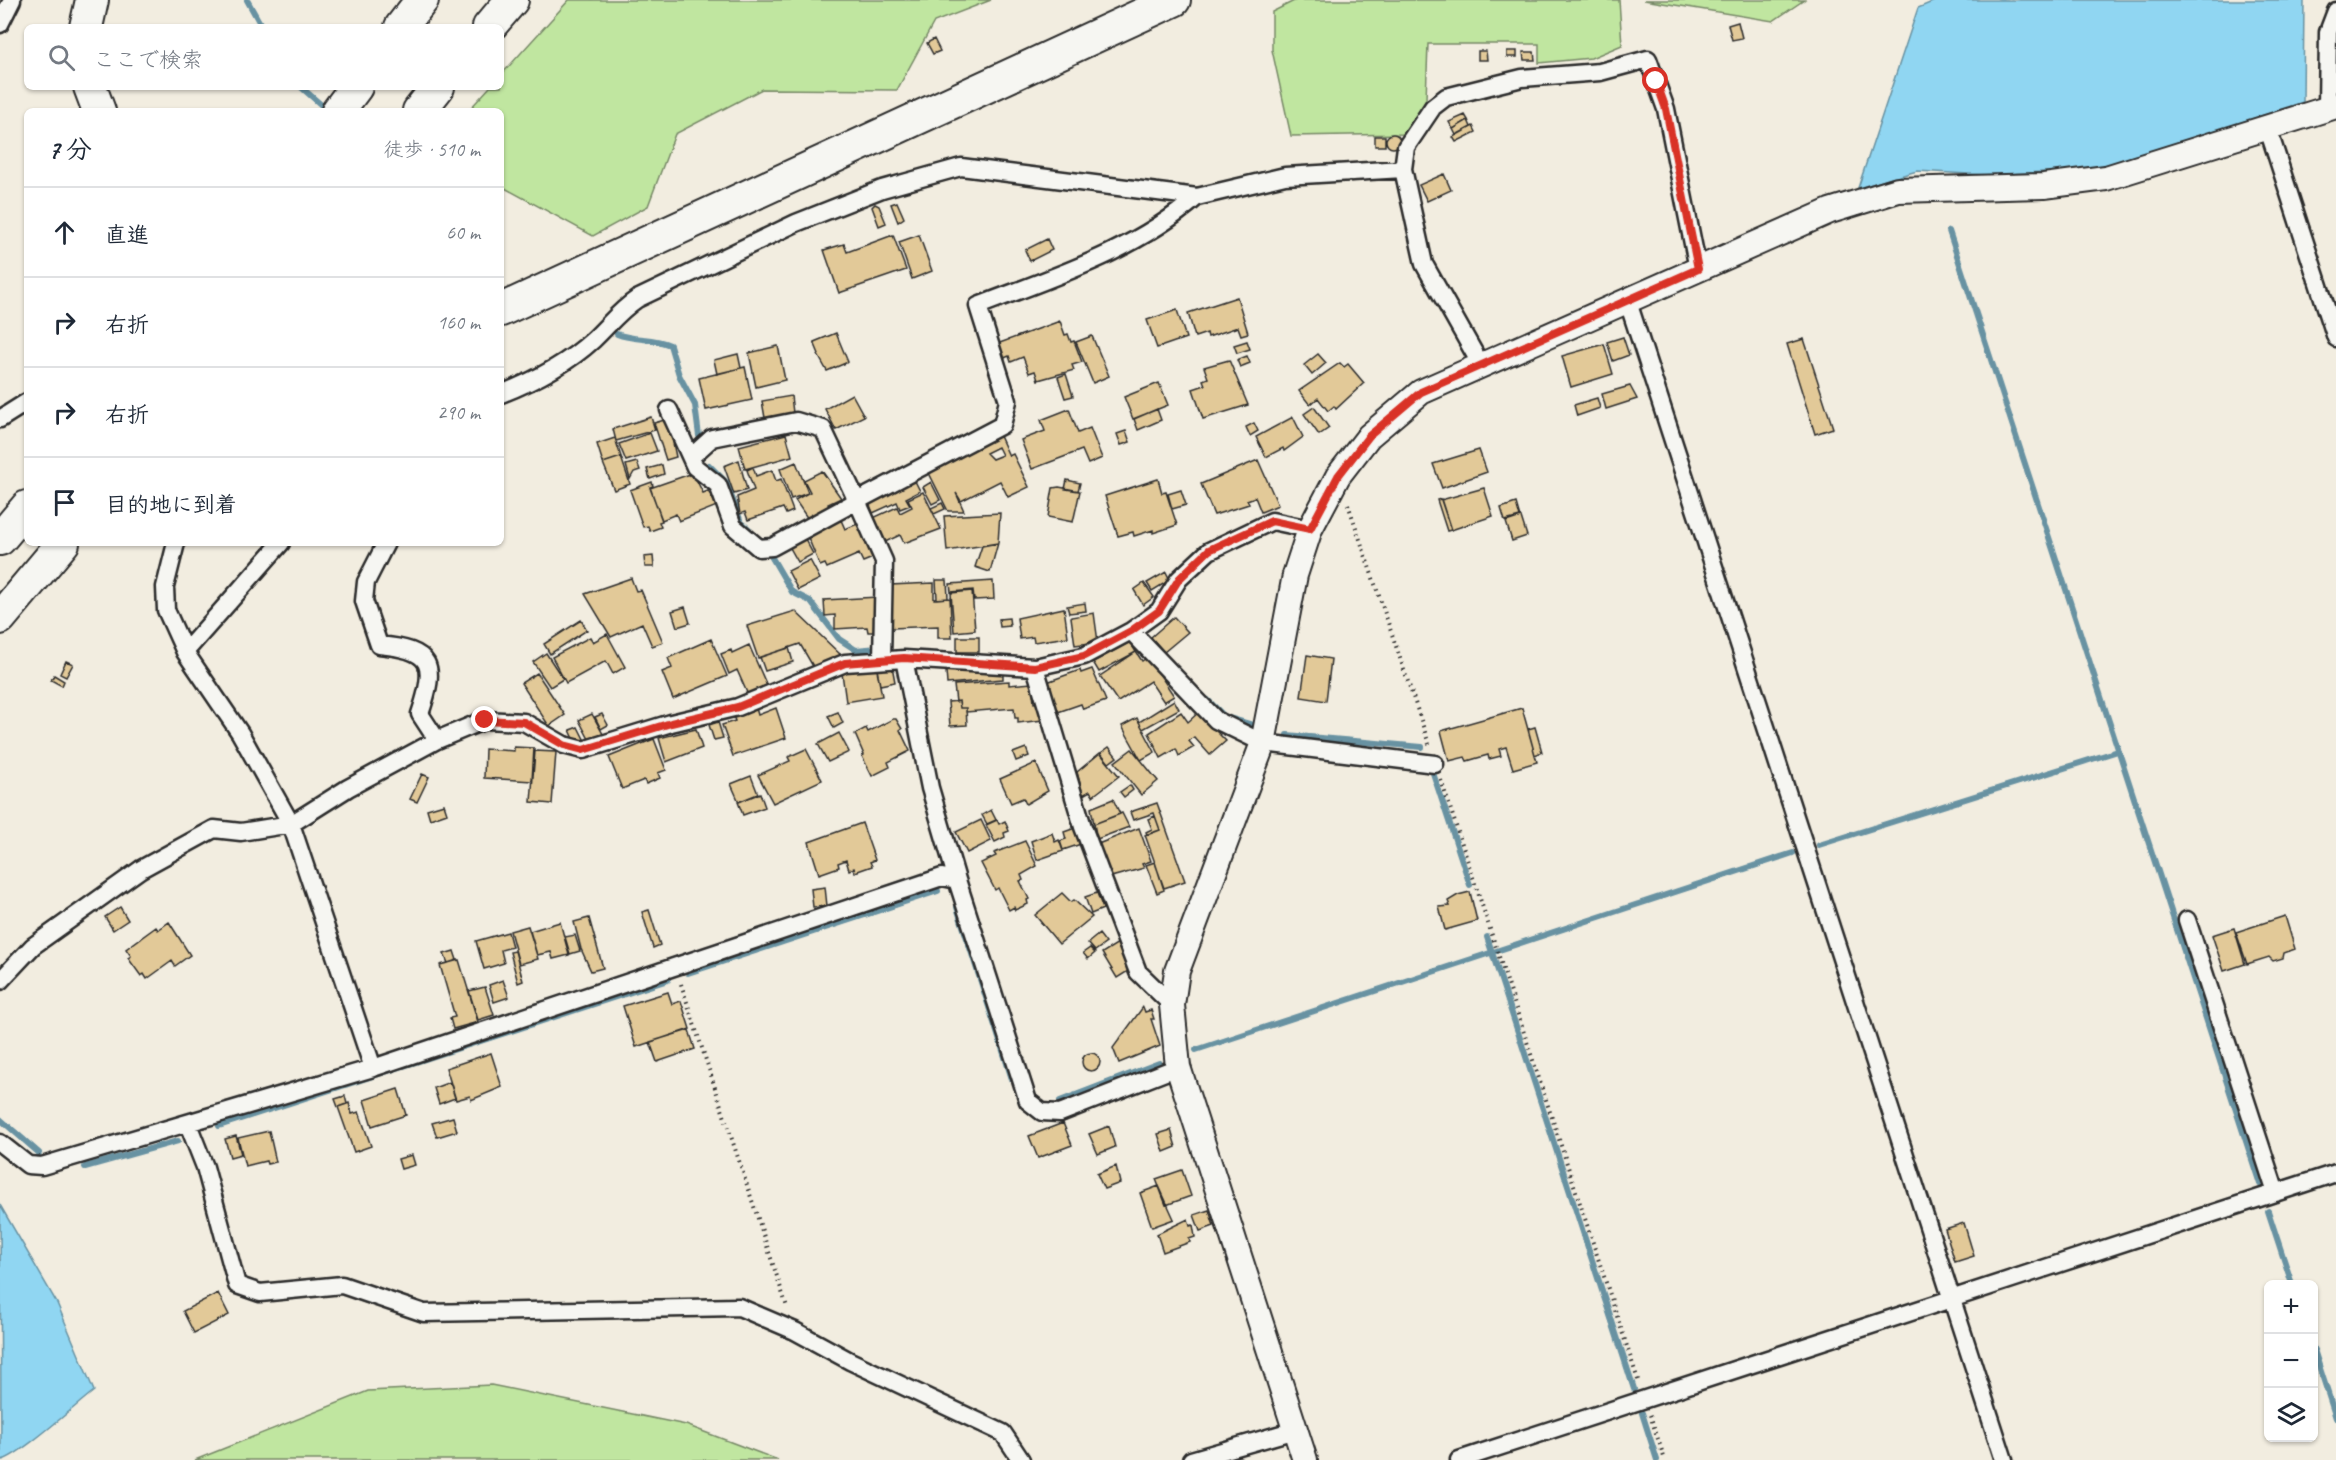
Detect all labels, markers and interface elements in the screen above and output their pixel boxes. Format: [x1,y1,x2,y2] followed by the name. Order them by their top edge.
[24,24,504,90] search box
[45,41,78,74] icon: search
[93,46,203,74] text: ここで検索
[1642,67,1668,93] route start
[48,133,92,166] text: 7 分
[384,137,480,162] text: 徒歩 · 510 m
[48,216,81,249] icon: ahead
[446,220,480,245] text: 60 m
[105,221,149,249] text: 直進
[48,306,81,339] icon: right
[437,310,480,335] text: 160 m
[105,311,149,339] text: 右折
[48,396,81,429] icon: right
[437,400,480,425] text: 290 m
[105,401,149,429] text: 右折
[48,486,81,519] icon: arrive
[105,491,237,519] text: 目的地に到着
[471,706,497,732] route end
[2264,1280,2318,1442] map controls
[2264,1280,2318,1334] button: +
[2264,1334,2318,1388] button: −
[2264,1388,2318,1442] button: layers

